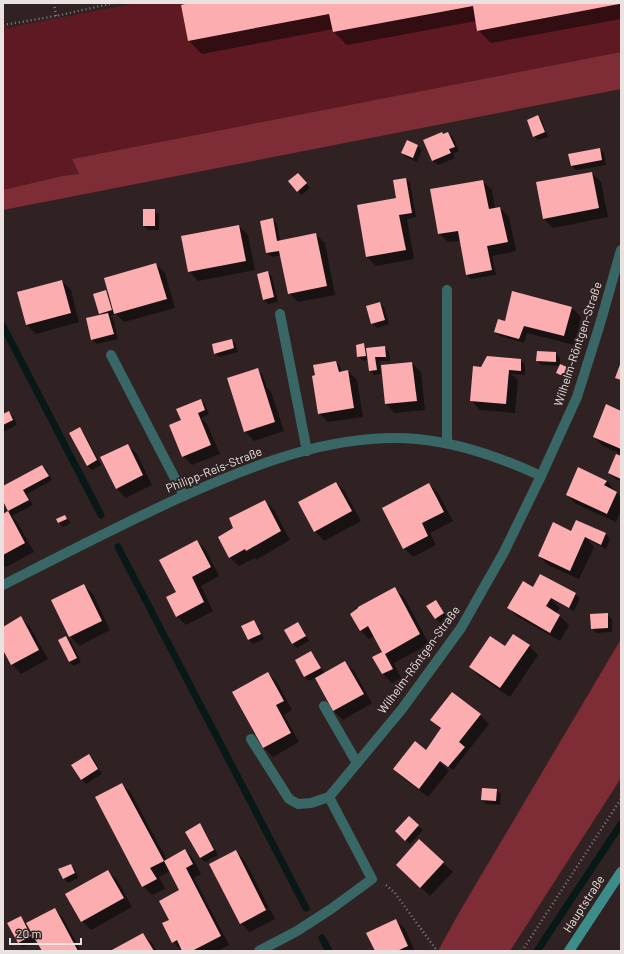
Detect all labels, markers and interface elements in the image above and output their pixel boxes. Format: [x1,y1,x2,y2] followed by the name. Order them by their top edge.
[550,280,604,408] street label: Wilhelm-Röntgen-Straße
[163,443,264,495] street label: Philipp-Reis-Straße
[374,603,462,716] street label: Wilhelm-Röntgen-Straße
[560,872,607,935] street label: Hauptstraße
[10,920,81,946] scale bar
[16,926,42,940] text: 20 m

